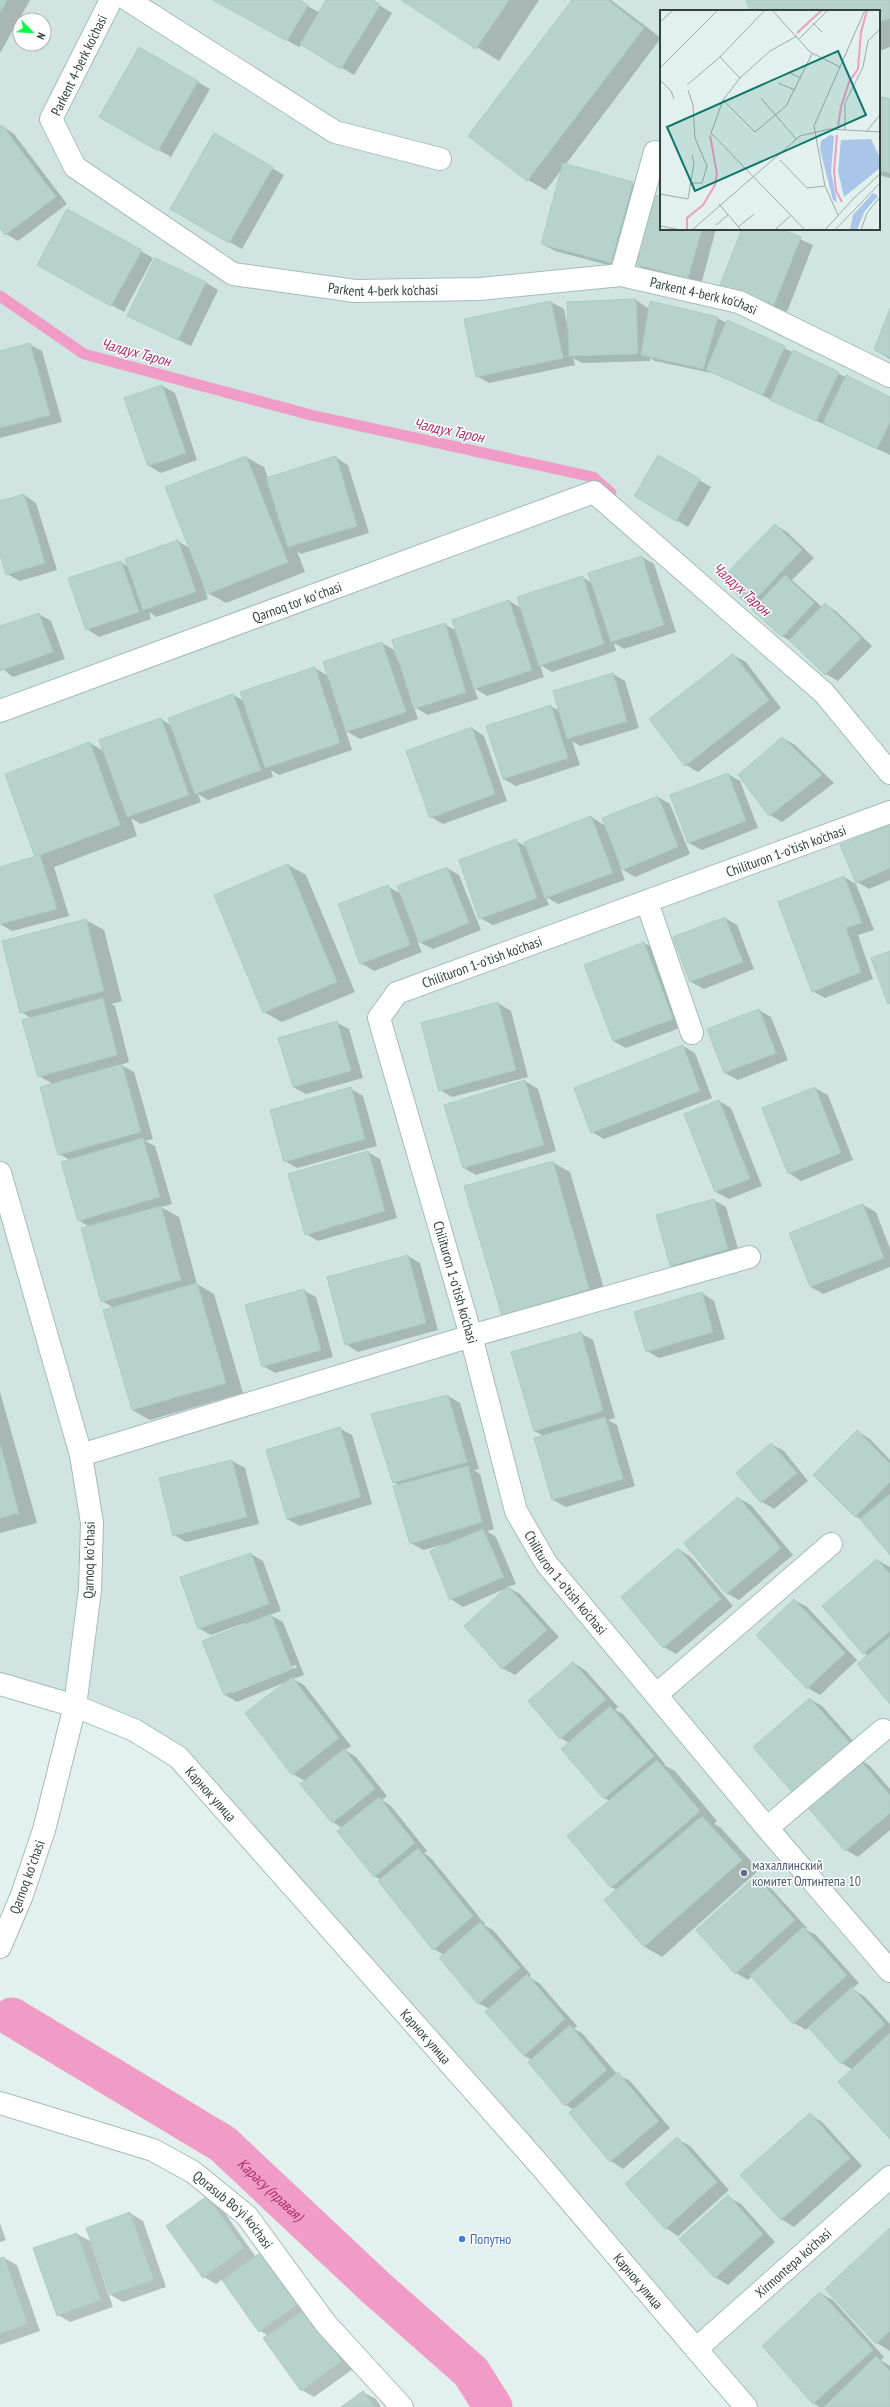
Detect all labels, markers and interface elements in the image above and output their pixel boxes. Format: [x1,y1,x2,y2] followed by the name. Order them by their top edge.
[660,10,880,230] inset map
[12,12,52,52] north arrow
[47,12,111,118] street label: Parkent 4-berk ko'chasi
[34,31,49,42] text: N
[648,273,760,319] street label: Parkent 4-berk ko'chasi
[327,278,438,300] street label: Parkent 4-berk ko'chasi
[99,334,174,371] water label: Чалдух Тарон
[412,413,487,447] water label: Чалдух Тарон
[709,558,776,621] water label: Чалдух Тарон
[250,577,344,627] street label: Qarnoq tor koʻchasi
[723,821,849,881] street label: Chilituron 1-o'tish ko'chasi
[419,932,545,992] street label: Chilituron 1-o'tish ko'chasi
[429,1219,482,1345] street label: Chilituron 1-o'tish ko'chasi
[79,1521,99,1599] street label: Qarnoq koʻchasi
[520,1527,611,1638] street label: Chilituron 1-o'tish ko'chasi
[182,1763,240,1825] street label: Карнок улица
[5,1838,49,1916] street label: Qarnoq koʻchasi
[752,1856,861,1890] place label: махаллинский комитет Олтинтепа 10
[739,1868,749,1878] marker: махаллинский комитет Олтинтепа 10
[397,2005,455,2068] street label: Карнок улица
[234,2154,309,2226] water label: Карасу (правая)
[189,2167,277,2252] street label: Qorasub Bo'yi ko'chasi
[751,2224,835,2301] street label: Xirmontepa ko'chasi
[470,2230,511,2248] place label: Попутно
[457,2234,467,2244] marker: Попутно
[609,2249,667,2313] street label: Карнок улица

